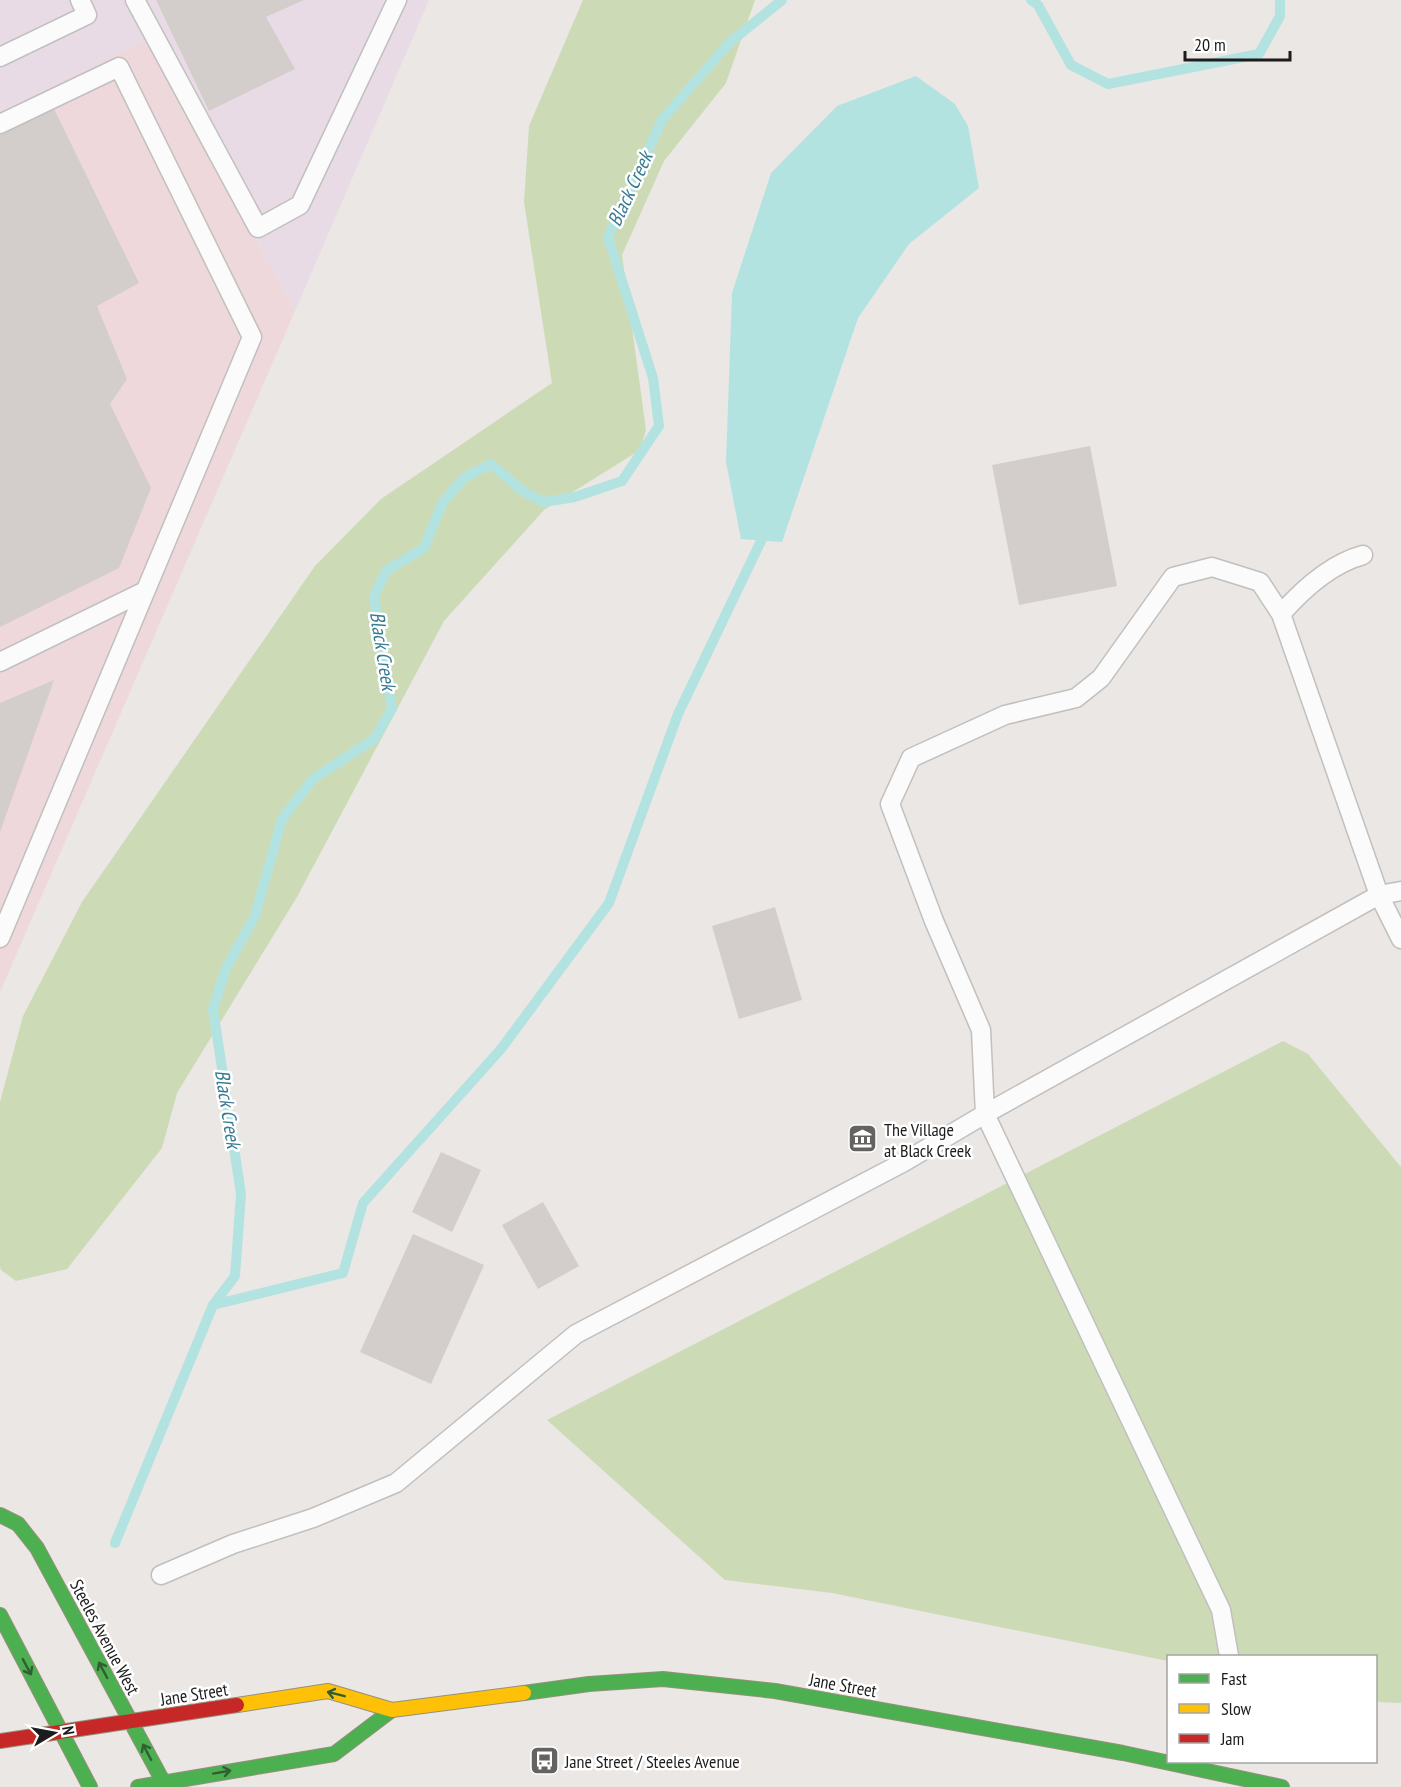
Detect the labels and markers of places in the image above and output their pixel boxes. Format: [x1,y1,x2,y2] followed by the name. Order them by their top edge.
[884,1118,971,1162] place label: The Village at Black Creek
[847,1123,879,1155] museum icon: The Village at Black Creek
[528,1745,560,1777] bus stop icon: Jane Street / Steeles Avenue
[564,1750,740,1773] place label: Jane Street / Steeles Avenue

